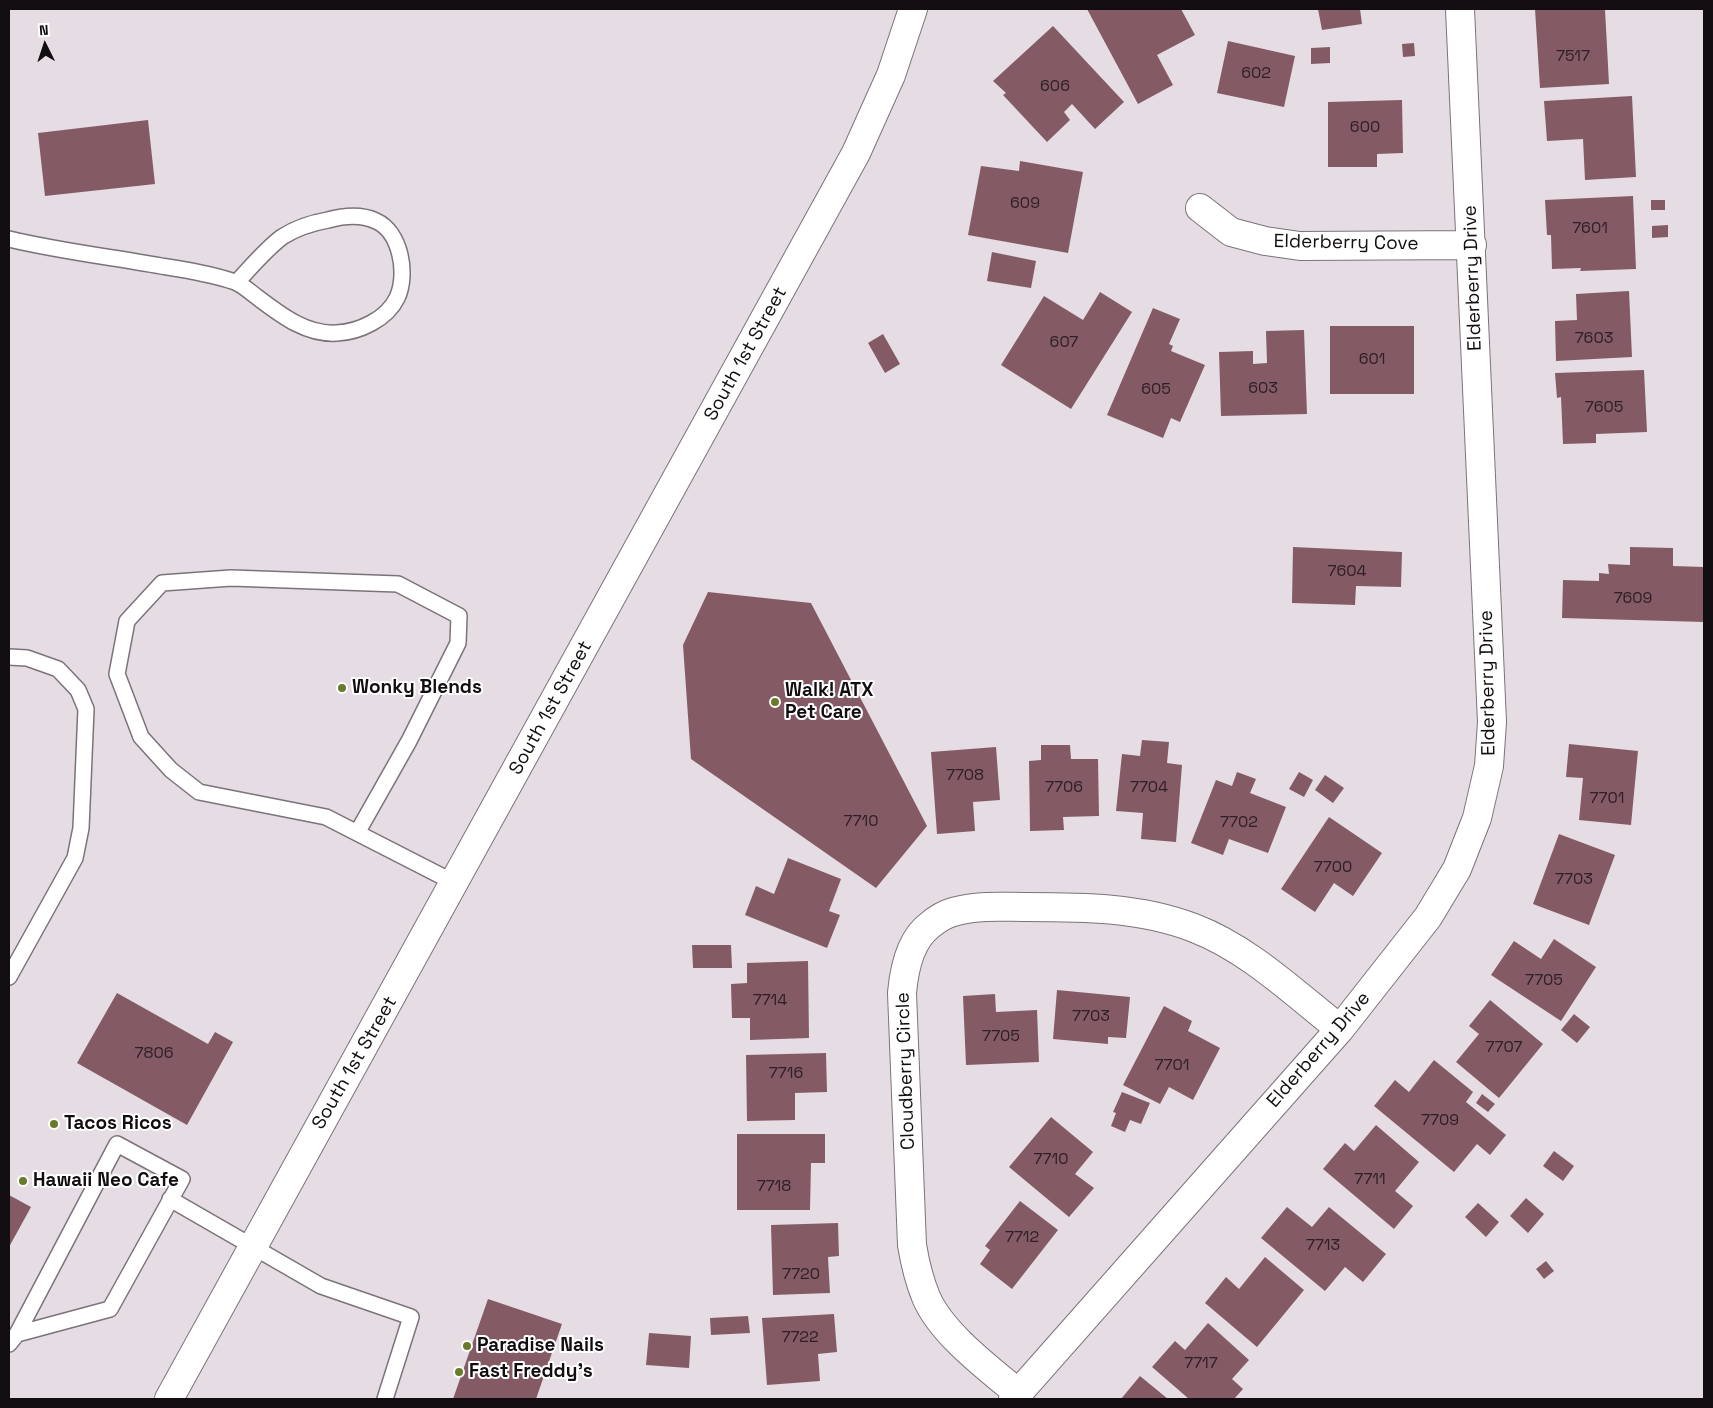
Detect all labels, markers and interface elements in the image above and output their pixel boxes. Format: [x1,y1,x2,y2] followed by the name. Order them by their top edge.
[20,20,70,70] north arrow
[39,21,49,39] text: N
[1556,47,1590,67] house number: 7517
[1241,64,1271,84] house number: 602
[1040,77,1070,97] house number: 606
[1350,118,1380,138] house number: 600
[1010,194,1040,214] house number: 609
[1459,205,1487,351] street label: Elderberry Drive
[1572,219,1608,239] house number: 7601
[1273,230,1419,256] street label: Elderberry Cove
[700,283,792,425] street label: South 1st Street
[1575,329,1613,349] house number: 7603
[1050,333,1078,353] house number: 607
[1359,350,1385,370] house number: 601
[1248,379,1278,399] house number: 603
[1141,380,1171,400] house number: 605
[1585,398,1623,418] house number: 7605
[1328,562,1366,582] house number: 7604
[1614,589,1652,609] house number: 7609
[1475,610,1501,756] street label: Elderberry Drive
[505,637,597,779] street label: South 1st Street
[352,677,482,699] place label: Wonky Blends
[785,680,873,724] place label: Walk! ATX Pet Care
[336,682,348,694] marker: Wonky Blends
[769,696,781,708] marker: Walk! ATX Pet Care
[946,766,984,786] house number: 7708
[1045,778,1083,798] house number: 7706
[1130,778,1168,798] house number: 7704
[1590,789,1624,809] house number: 7701
[844,812,878,832] house number: 7710
[1220,813,1258,833] house number: 7702
[1314,858,1352,878] house number: 7700
[1555,870,1593,890] house number: 7703
[1525,971,1563,991] house number: 7705
[1263,987,1375,1113] street label: Elderberry Drive
[753,991,787,1011] house number: 7714
[308,992,402,1134] street label: South 1st Street
[892,992,920,1150] street label: Cloudberry Circle
[1072,1007,1110,1027] house number: 7703
[982,1027,1020,1047] house number: 7705
[1486,1038,1522,1058] house number: 7707
[135,1044,173,1064] house number: 7806
[1155,1056,1189,1076] house number: 7701
[769,1064,803,1084] house number: 7716
[1421,1111,1459,1131] house number: 7709
[64,1113,172,1135] place label: Tacos Ricos
[48,1118,60,1130] marker: Tacos Ricos
[1034,1150,1068,1170] house number: 7710
[33,1170,179,1192] place label: Hawaii Neo Cafe
[1354,1170,1386,1190] house number: 7711
[17,1175,29,1187] marker: Hawaii Neo Cafe
[757,1177,791,1197] house number: 7718
[1005,1228,1039,1248] house number: 7712
[1306,1236,1340,1256] house number: 7713
[782,1265,820,1285] house number: 7720
[781,1328,819,1348] house number: 7722
[477,1335,604,1357] place label: Paradise Nails
[461,1340,473,1352] marker: Paradise Nails
[1184,1354,1218,1374] house number: 7717
[469,1361,593,1383] place label: Fast Freddy's
[453,1366,465,1378] marker: Fast Freddy's

